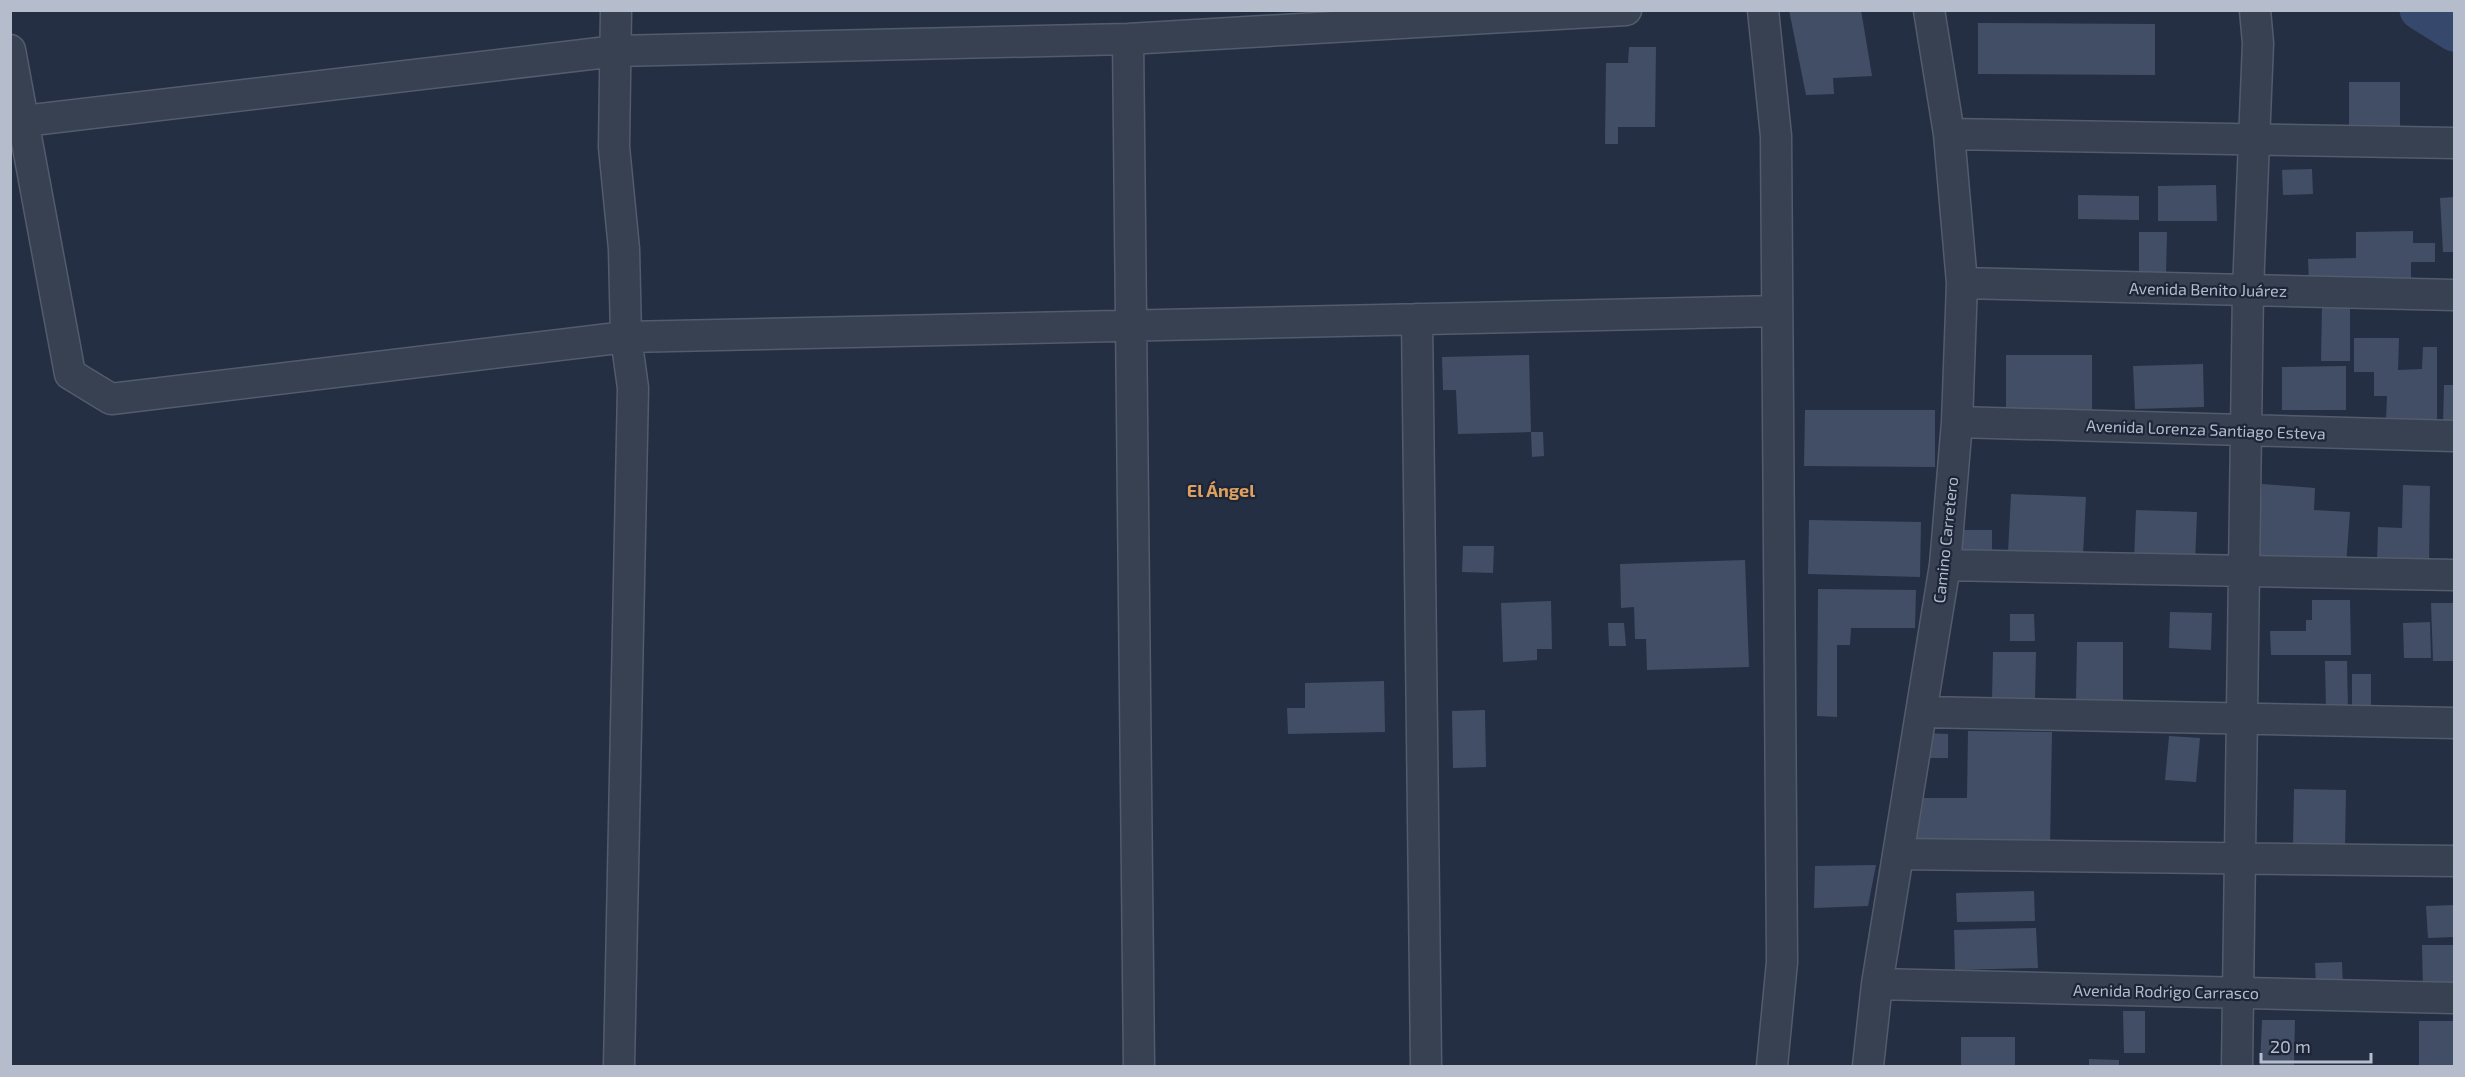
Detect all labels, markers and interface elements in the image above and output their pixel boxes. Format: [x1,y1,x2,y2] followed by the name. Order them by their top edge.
[2129,278,2287,300] street label: Avenida Benito Juárez
[2086,415,2326,443] street label: Avenida Lorenza Santiago Esteva
[1929,476,1961,604] street label: Camino Carretero
[1187,479,1255,501] district label: El Ángel
[2073,980,2259,1002] street label: Avenida Rodrigo Carrasco
[2261,1026,2370,1064] scale bar
[2270,1035,2311,1057] text: 20 m

